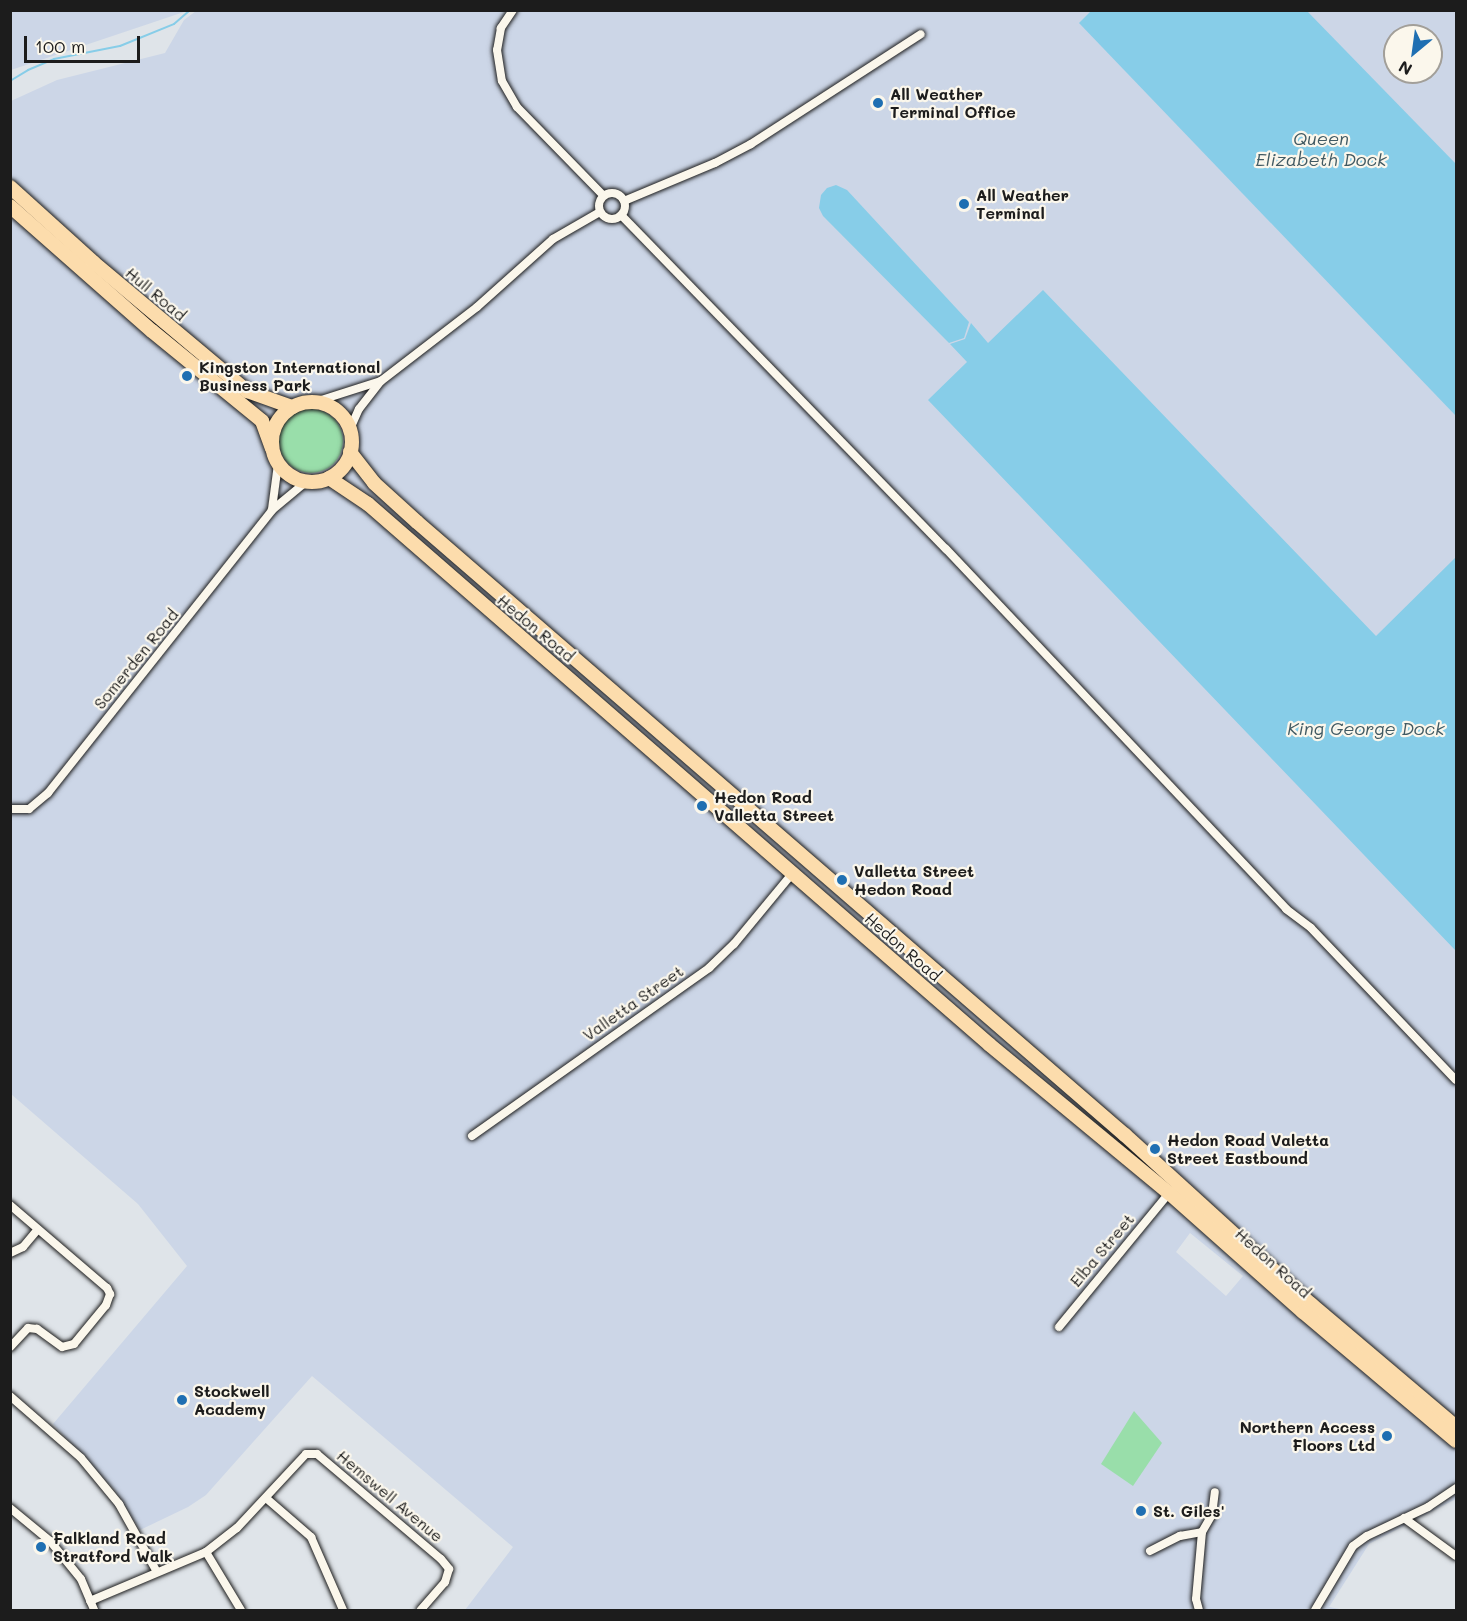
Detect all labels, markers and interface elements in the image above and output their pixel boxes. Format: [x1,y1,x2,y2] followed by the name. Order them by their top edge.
[27,24,142,62] scale bar
[1383,24,1443,84] north arrow
[35,34,85,58] text: 100 m
[1395,56,1415,81] text: N
[890,84,1016,122] place label: All Weather Terminal Office
[871,96,885,110] marker: All Weather Terminal Office
[1255,128,1387,170] water label: Queen Elizabeth Dock
[976,185,1069,223] place label: All Weather Terminal
[957,197,971,211] marker: All Weather Terminal
[122,263,190,325] street label: Hull Road
[199,357,380,395] place label: Kingston International Business Park
[180,369,194,383] marker: Kingston International Business Park
[494,590,578,666] street label: Hedon Road
[90,605,182,713] street label: Somerden Road
[1287,717,1445,739] water label: King George Dock
[714,787,834,825] place label: Hedon Road Valletta Street
[695,799,709,813] marker: Hedon Road Valletta Street
[854,861,974,899] place label: Valletta Street Hedon Road
[835,873,849,887] marker: Valletta Street Hedon Road
[861,909,945,985] street label: Hedon Road
[579,961,687,1045] street label: Valletta Street
[1167,1130,1329,1168] place label: Hedon Road Valetta Street Eastbound
[1148,1142,1162,1156] marker: Hedon Road Valetta Street Eastbound
[1066,1210,1138,1290] street label: Elba Street
[1231,1224,1315,1302] street label: Hedon Road
[194,1381,270,1419] place label: Stockwell Academy
[175,1393,189,1407] marker: Stockwell Academy
[1240,1417,1375,1455] place label: Northern Access Floors Ltd
[1380,1429,1394,1443] marker: Northern Access Floors Ltd
[333,1446,447,1546] street label: Hemswell Avenue
[1153,1501,1225,1521] place label: St. Giles'
[1134,1504,1148,1518] marker: St. Giles'
[53,1528,173,1566] place label: Falkland Road Stratford Walk
[34,1540,48,1554] marker: Falkland Road Stratford Walk

